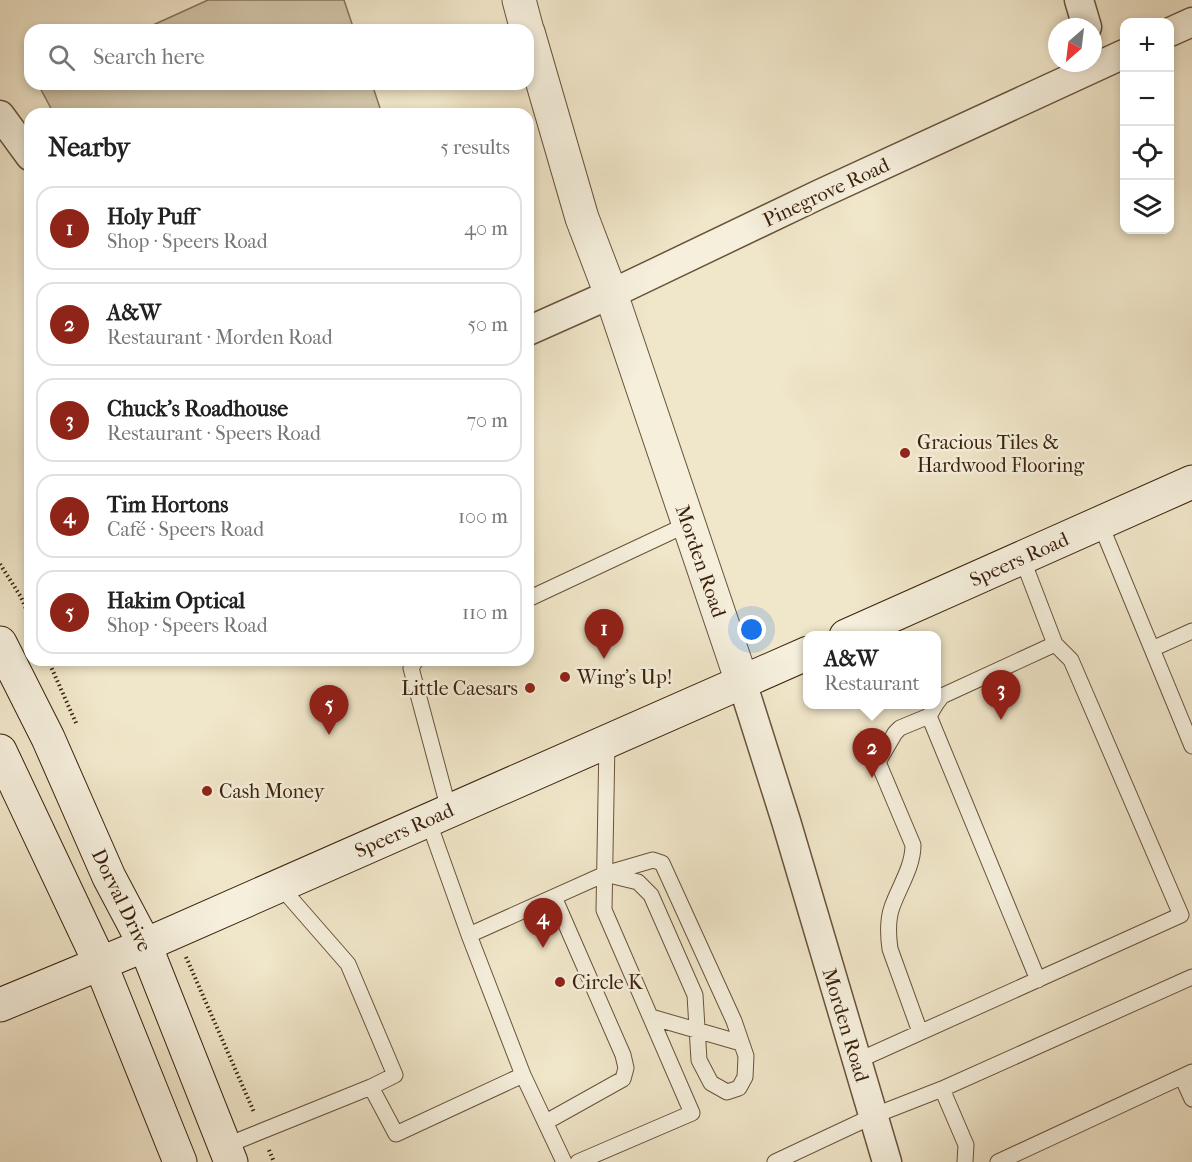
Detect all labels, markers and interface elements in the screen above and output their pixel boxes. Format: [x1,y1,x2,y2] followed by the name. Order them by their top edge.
[1048,18,1102,72] north arrow
[1120,18,1174,234] map controls
[1120,18,1174,72] button: +
[24,24,534,90] search box
[45,41,78,74] icon: search
[93,44,205,70] text: Search here
[1120,72,1174,126] button: −
[1120,126,1174,180] button: locate
[48,132,130,163] text: Nearby
[440,136,510,159] text: 5 results
[759,153,894,232] street label: Pinegrove Road
[1120,180,1174,234] button: layers
[107,204,196,230] text: Holy Puff
[66,217,73,240] text: 1
[464,217,508,240] text: 40 m
[107,230,268,253] text: Shop · Speers Road
[107,300,161,326] text: A&W
[64,313,75,336] text: 2
[467,313,508,336] text: 50 m
[107,326,333,349] text: Restaurant · Morden Road
[107,396,288,422] text: Chuck's Roadhouse
[65,409,74,432] text: 3
[466,409,508,432] text: 70 m
[107,422,321,445] text: Restaurant · Speers Road
[917,431,1084,477] place label: Gracious Tiles & Hardwood Flooring
[898,446,912,460] marker: Gracious Tiles & Hardwood Flooring
[107,492,228,518] text: Tim Hortons
[671,502,731,622] street label: Morden Road
[64,505,75,528] text: 4
[458,505,508,528] text: 100 m
[107,518,264,541] text: Café · Speers Road
[966,527,1073,591] street label: Speers Road
[107,588,245,614] text: Hakim Optical
[65,601,74,624] text: 5
[462,601,508,624] text: 110 m
[584,610,624,659] pin: 1
[107,614,268,637] text: Shop · Speers Road
[737,615,766,644] your location
[803,631,941,709] popup
[824,646,878,672] text: A&W
[576,666,672,689] place label: Wing’s Up!
[558,670,572,684] marker: Wing’s Up!
[982,670,1020,720] pin: 3
[824,672,920,695] text: Restaurant
[401,677,518,700] place label: Little Caesars
[523,681,537,695] marker: Little Caesars
[310,686,348,735] pin: 5
[852,728,892,778] pin: 2
[219,780,326,803] place label: Cash Money
[200,784,214,798] marker: Cash Money
[351,798,458,862] street label: Speers Road
[87,845,156,955] street label: Dorval Drive
[524,898,562,948] pin: 4
[817,966,874,1086] street label: Morden Road
[572,971,644,994] place label: Circle K
[553,975,567,989] marker: Circle K

